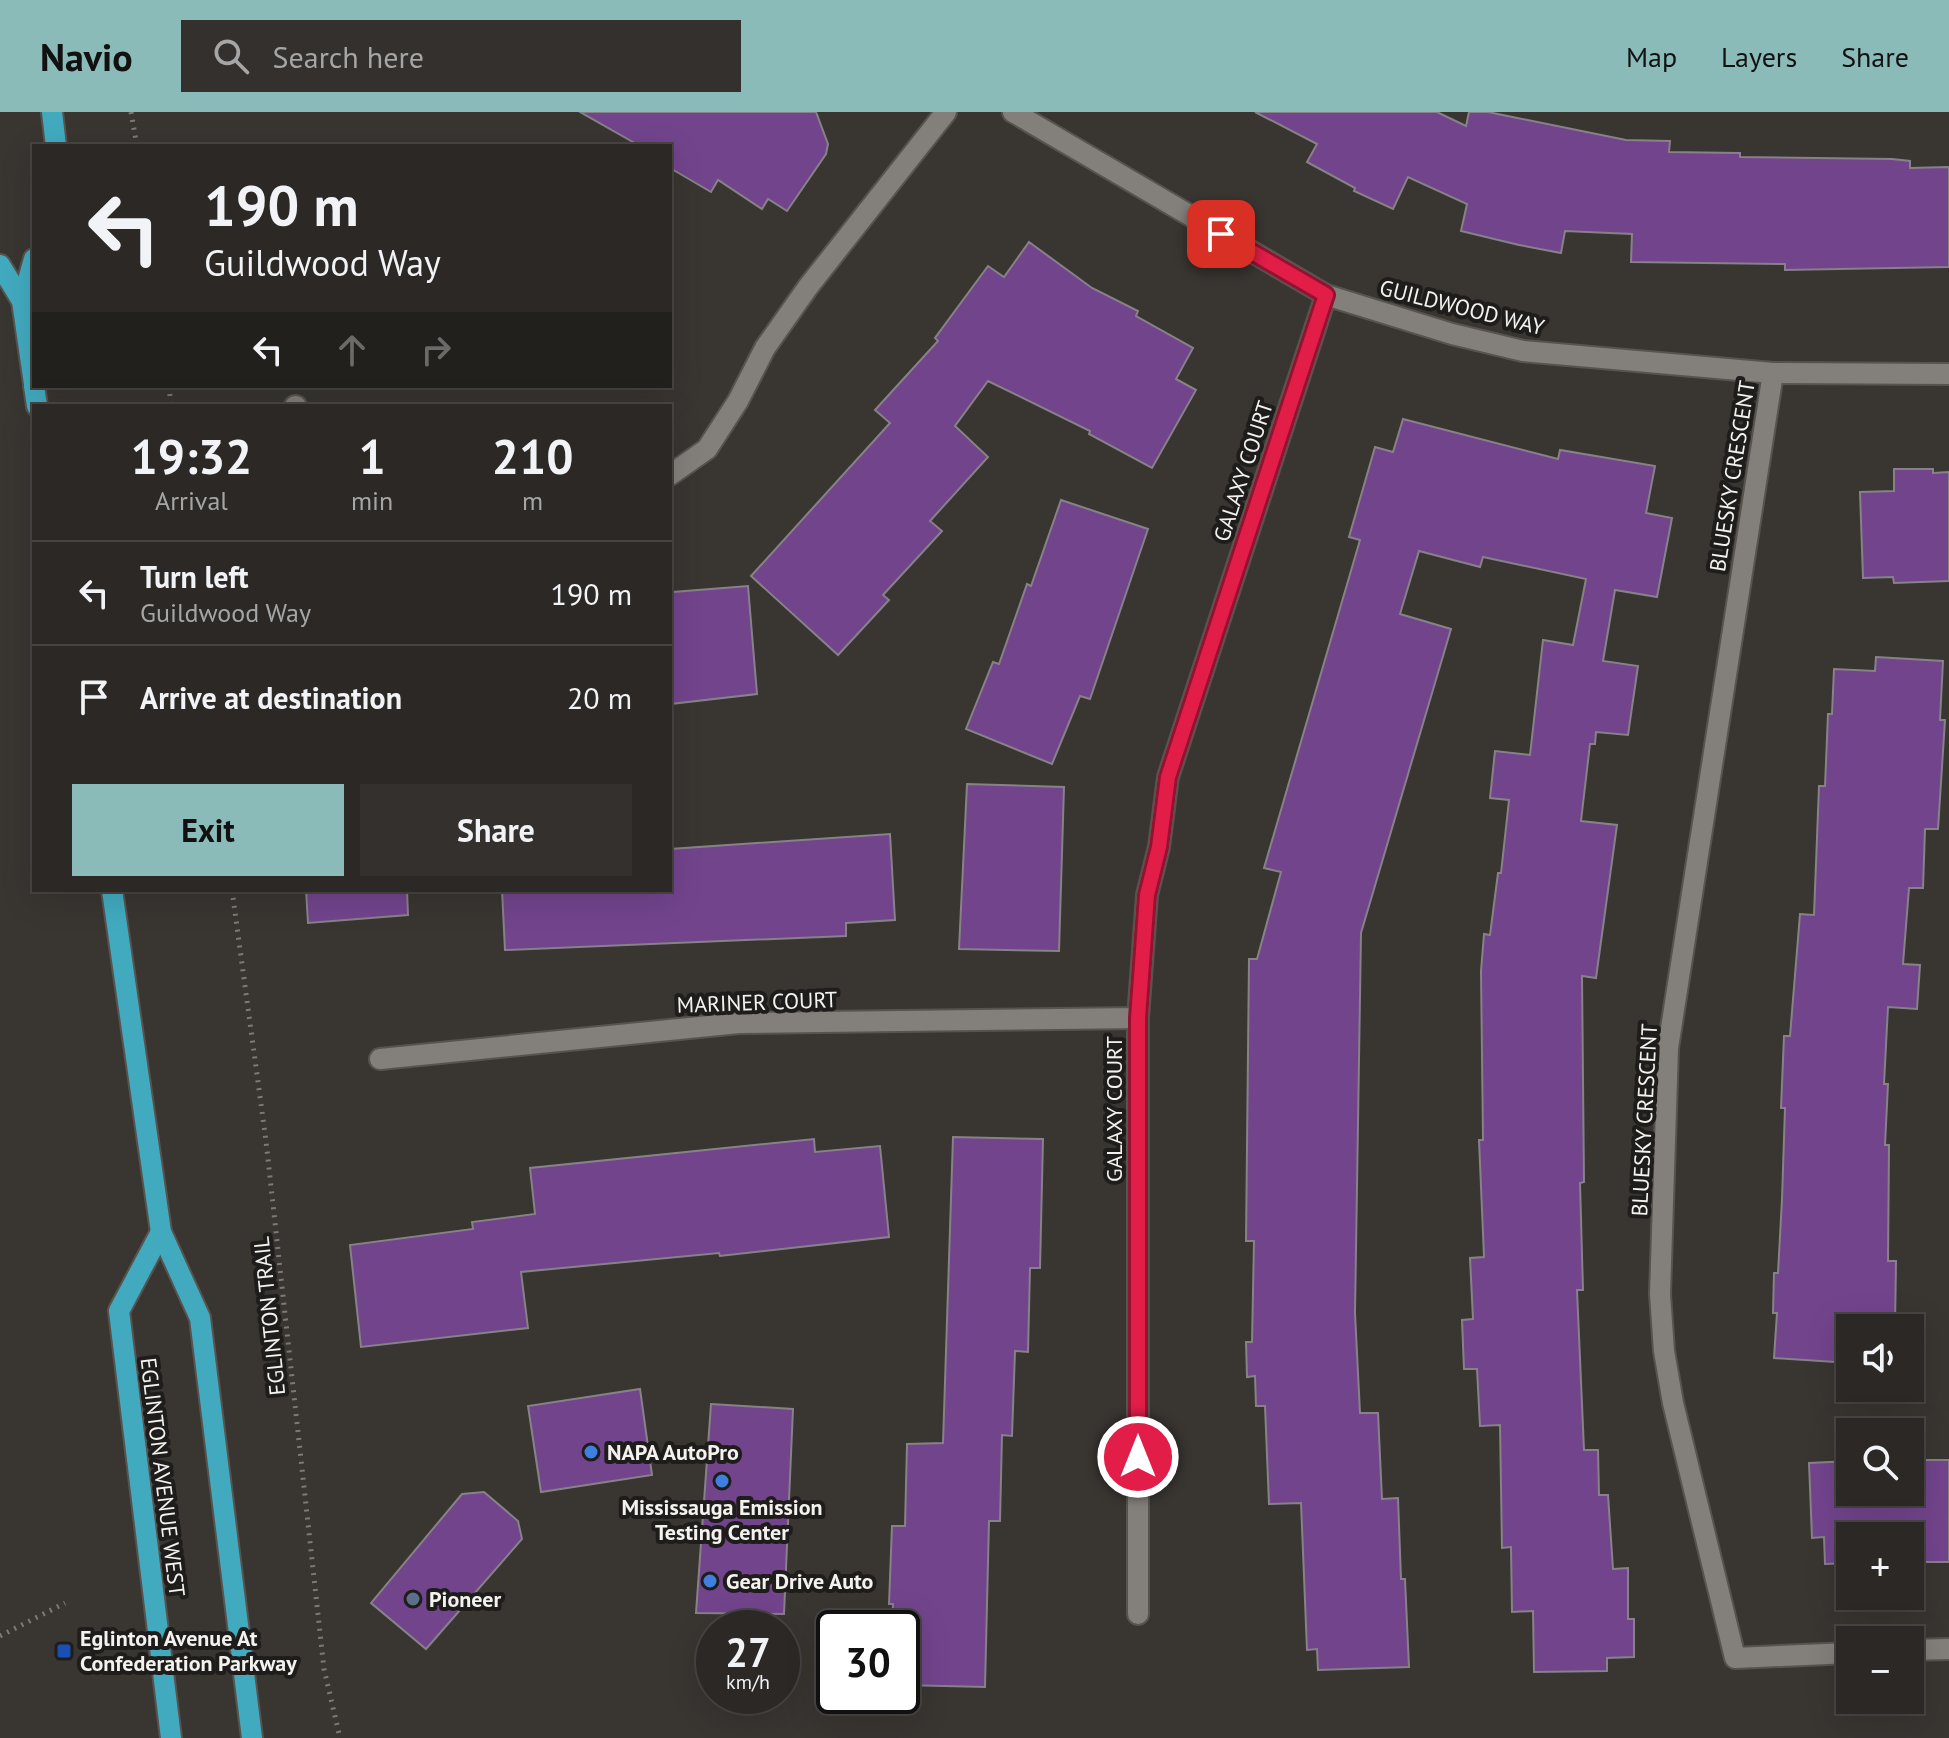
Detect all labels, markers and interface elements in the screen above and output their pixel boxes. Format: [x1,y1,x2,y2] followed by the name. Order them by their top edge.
[181,20,741,92] search box
[40,32,133,81] text: Navio
[209,34,253,78] icon: search
[273,37,424,76] text: Search here
[1626,38,1677,75] text: Map
[1721,38,1797,75] text: Layers
[1841,38,1909,75] text: Share
[204,169,359,241] text: 190 m
[72,176,176,280] icon: left
[1187,200,1255,268] pin
[1199,212,1243,256] icon: arrive
[204,239,441,286] text: Guildwood Way
[1377,273,1548,341] street label: GUILDWOOD WAY
[246,328,290,372] icon: left
[330,328,374,372] icon: ahead
[414,328,458,372] icon: right
[1703,379,1761,573] street label: BLUESKY CRESCENT
[1207,397,1279,545] street label: GALAXY COURT
[131,425,252,487] text: 19:32
[358,425,386,487] text: 1
[492,425,573,487] text: 210
[155,484,228,517] text: Arrival
[351,484,393,517] text: min
[522,484,543,517] text: m
[140,557,248,596] text: Turn left
[72,571,116,615] icon: left
[551,574,632,613] text: 190 m
[140,596,311,629] text: Guildwood Way
[72,675,116,719] icon: arrive
[140,678,402,717] text: Arrive at destination
[567,678,632,717] text: 20 m
[72,784,344,876] button: Exit
[360,784,632,876] button: Share
[676,985,838,1019] street label: MARINER COURT
[1625,1023,1663,1217] street label: BLUESKY CRESCENT
[1100,1036,1128,1182] street label: GALAXY COURT
[247,1235,291,1397] street label: EGLINTON TRAIL
[1836,1314,1924,1714] map controls
[1836,1314,1924,1402] button: sound
[134,1356,192,1598] street label: EGLINTON AVENUE WEST
[1096,1415,1180,1499] position arrow
[1836,1418,1924,1506] button: search
[607,1438,739,1466] place label: NAPA AutoPro
[582,1443,600,1461] marker: NAPA AutoPro
[713,1472,731,1490] marker: Mississauga Emission Testing Center
[622,1493,823,1546] place label: Mississauga Emission Testing Center
[1836,1522,1924,1610] button: +
[726,1567,874,1595] place label: Gear Drive Auto
[701,1572,719,1590] marker: Gear Drive Auto
[429,1585,502,1613] place label: Pioneer
[404,1590,422,1608] marker: Pioneer
[816,1610,920,1714] speed limit sign: 30
[80,1624,297,1677] place label: Eglinton Avenue At Confederation Parkway
[725,1626,771,1678] text: 27
[1836,1626,1924,1714] button: −
[55,1642,73,1660] marker: Eglinton Avenue At Confederation Parkway
[726,1669,770,1695] text: km/h

